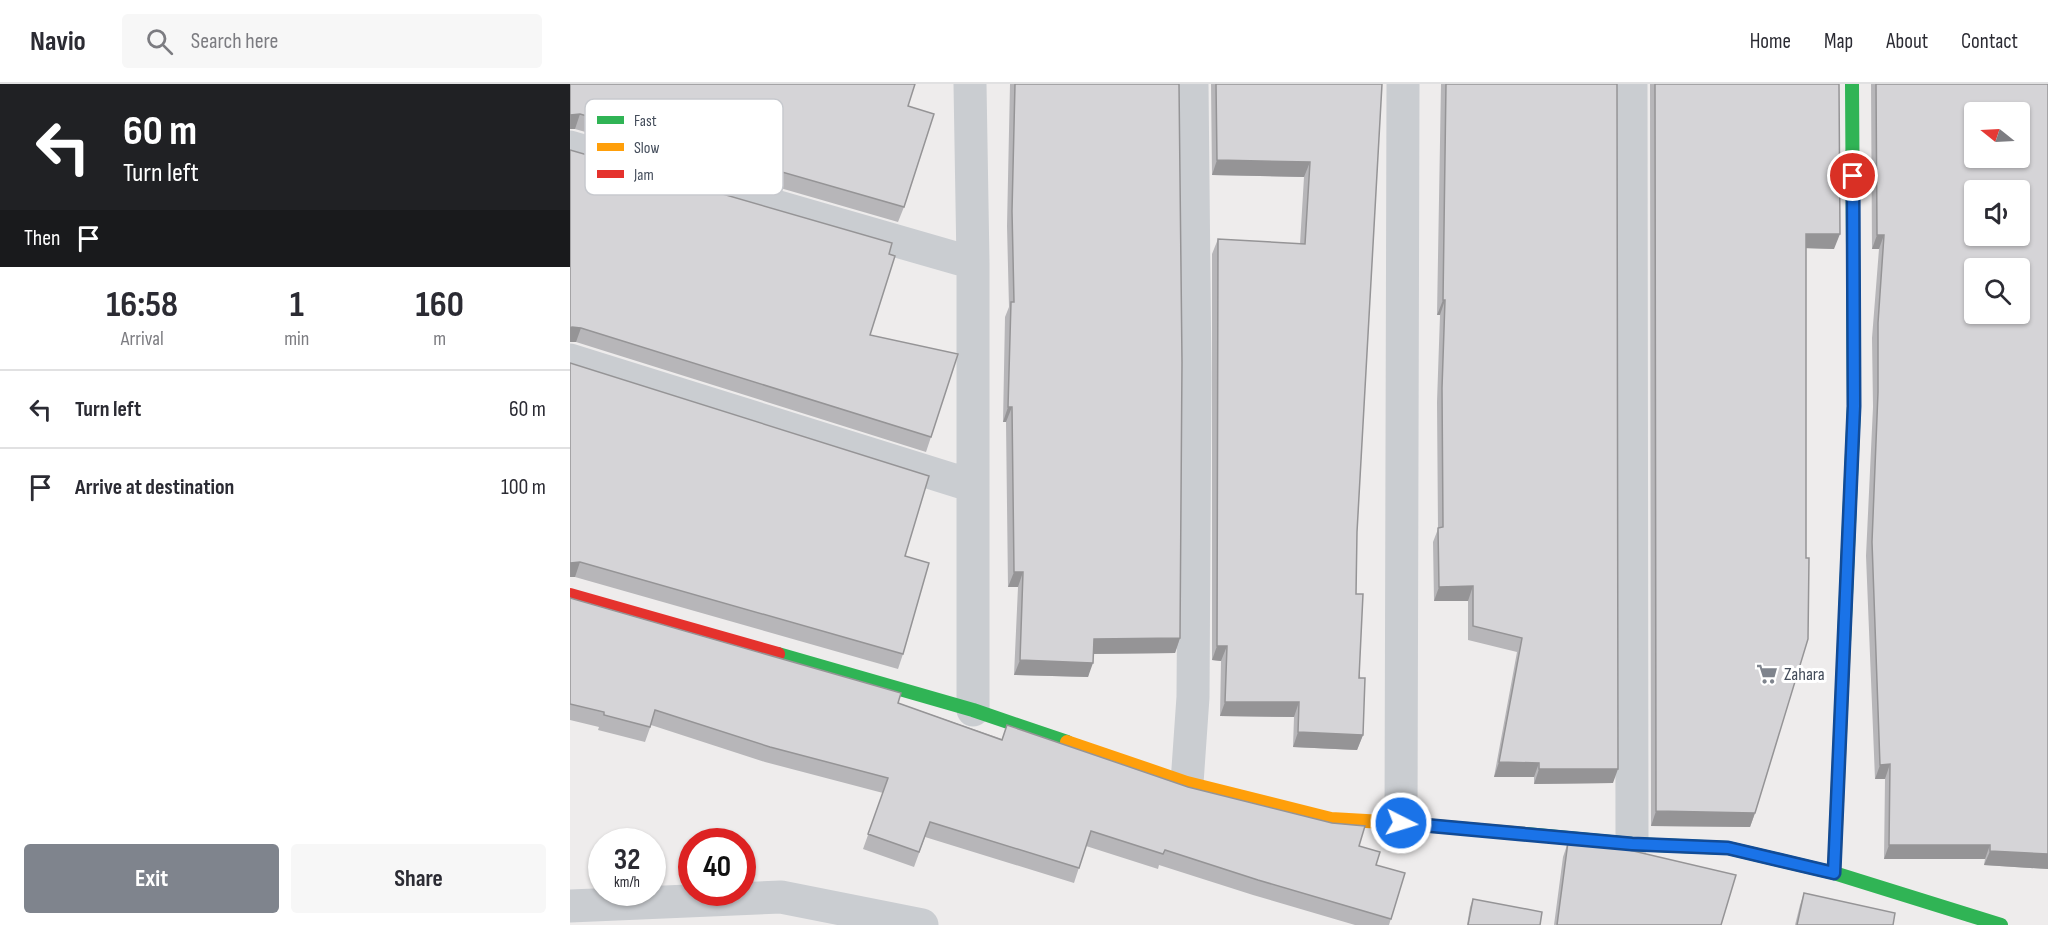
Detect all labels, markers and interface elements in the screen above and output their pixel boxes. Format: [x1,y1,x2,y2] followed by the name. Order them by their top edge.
[122,14,542,68] search box
[30,25,86,58] text: Navio
[143,25,176,58] icon: search
[191,28,278,55] text: Search here
[1750,29,1791,54] text: Home
[1824,29,1853,54] text: Map
[1886,29,1928,54] text: About
[1961,29,2018,54] text: Contact
[585,99,783,195] legend
[1964,102,2030,168] north arrow
[1964,102,2030,324] map controls
[123,106,197,157] text: 60 m
[24,108,102,186] icon: left
[634,112,657,131] text: Fast
[634,139,659,158] text: Slow
[1827,150,1878,201] pin
[123,157,199,189] text: Turn left
[1836,159,1869,192] icon: arrive
[633,166,654,185] text: Jam
[1964,180,2030,246] button: sound
[72,222,105,255] icon: arrive
[24,225,60,252] text: Then
[1964,258,2030,324] button: search
[106,284,178,327] text: 16:58
[290,284,304,327] text: 1
[416,284,464,327] text: 160
[121,327,164,351] text: Arrival
[284,327,309,351] text: min
[433,327,446,351] text: m
[24,393,57,426] icon: left
[75,396,141,423] text: Turn left
[509,396,546,423] text: 60 m
[24,471,57,504] icon: arrive
[75,474,234,501] text: Arrive at destination
[501,474,546,501] text: 100 m
[1755,662,1779,686] supermarket icon: Zahara
[1784,664,1825,685] place label: Zahara
[1369,791,1433,855] position arrow
[678,828,756,906] speed limit sign: 40
[614,842,640,878] text: 32
[24,844,279,913] button: Exit
[291,844,546,913] button: Share
[614,873,640,892] text: km/h

